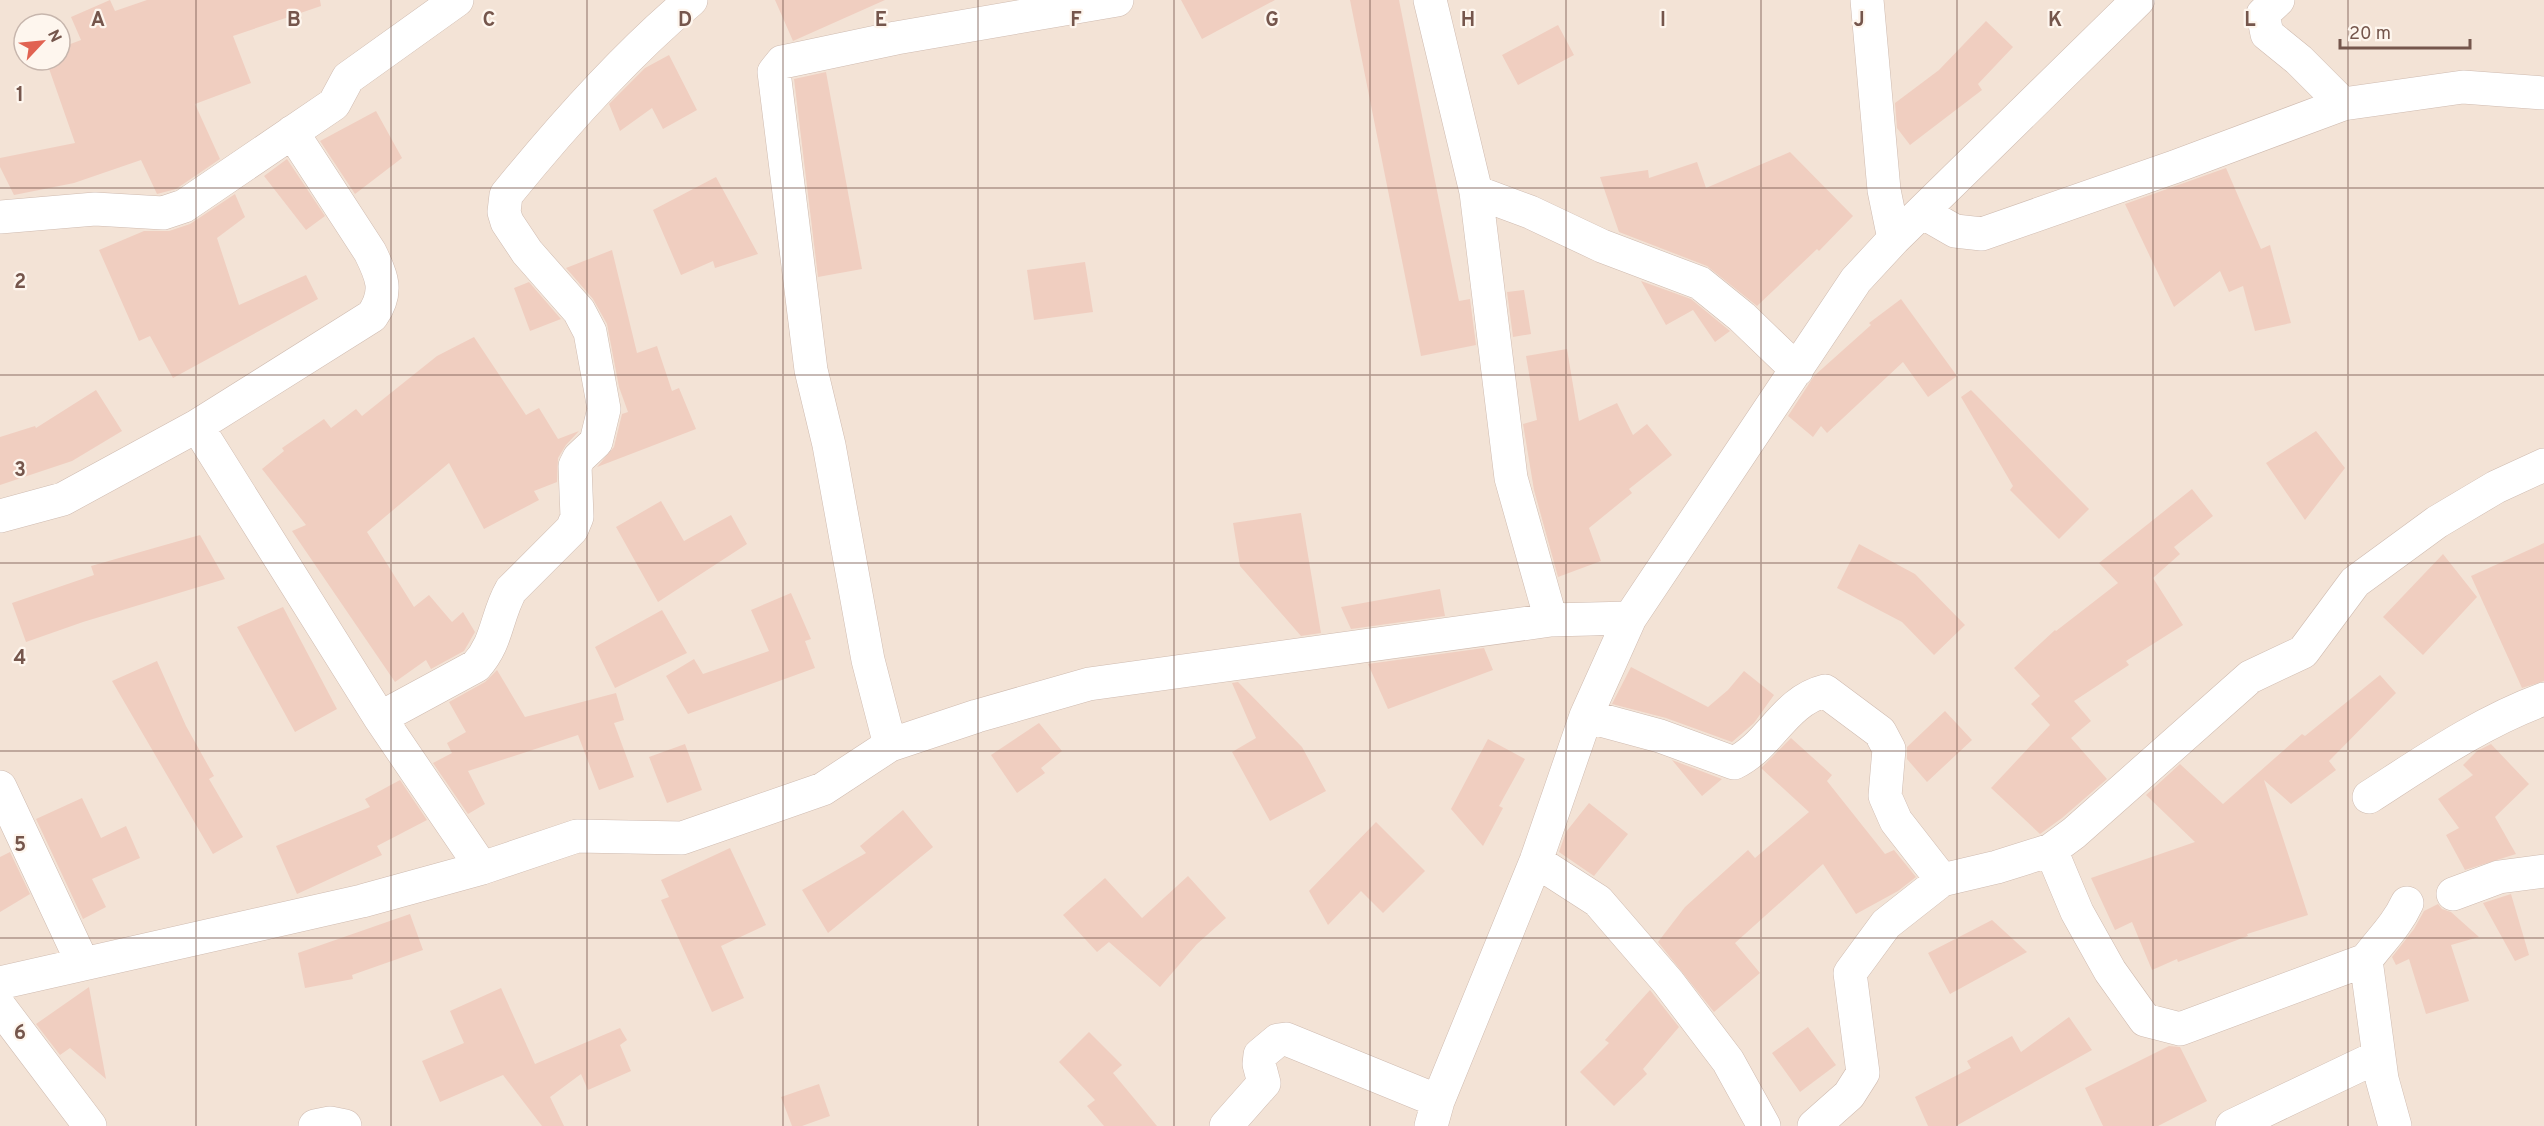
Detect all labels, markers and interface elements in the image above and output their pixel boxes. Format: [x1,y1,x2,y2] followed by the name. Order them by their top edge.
[91,8,105,34] text: A
[287,8,301,34] text: B
[483,8,495,34] text: C
[678,8,692,34] text: D
[875,8,887,34] text: E
[1070,8,1082,34] text: F
[1265,8,1279,34] text: G
[1461,8,1475,34] text: H
[1660,8,1666,34] text: I
[1853,8,1865,34] text: J
[2048,8,2062,34] text: K
[2244,8,2256,34] text: L
[12,12,72,72] north arrow
[2340,12,2470,50] scale bar
[2349,23,2391,46] text: 20 m
[42,27,65,46] text: N
[16,83,24,109] text: 1
[14,270,26,296] text: 2
[14,458,26,484] text: 3
[14,646,26,672] text: 4
[14,833,26,859] text: 5
[14,1021,26,1047] text: 6

